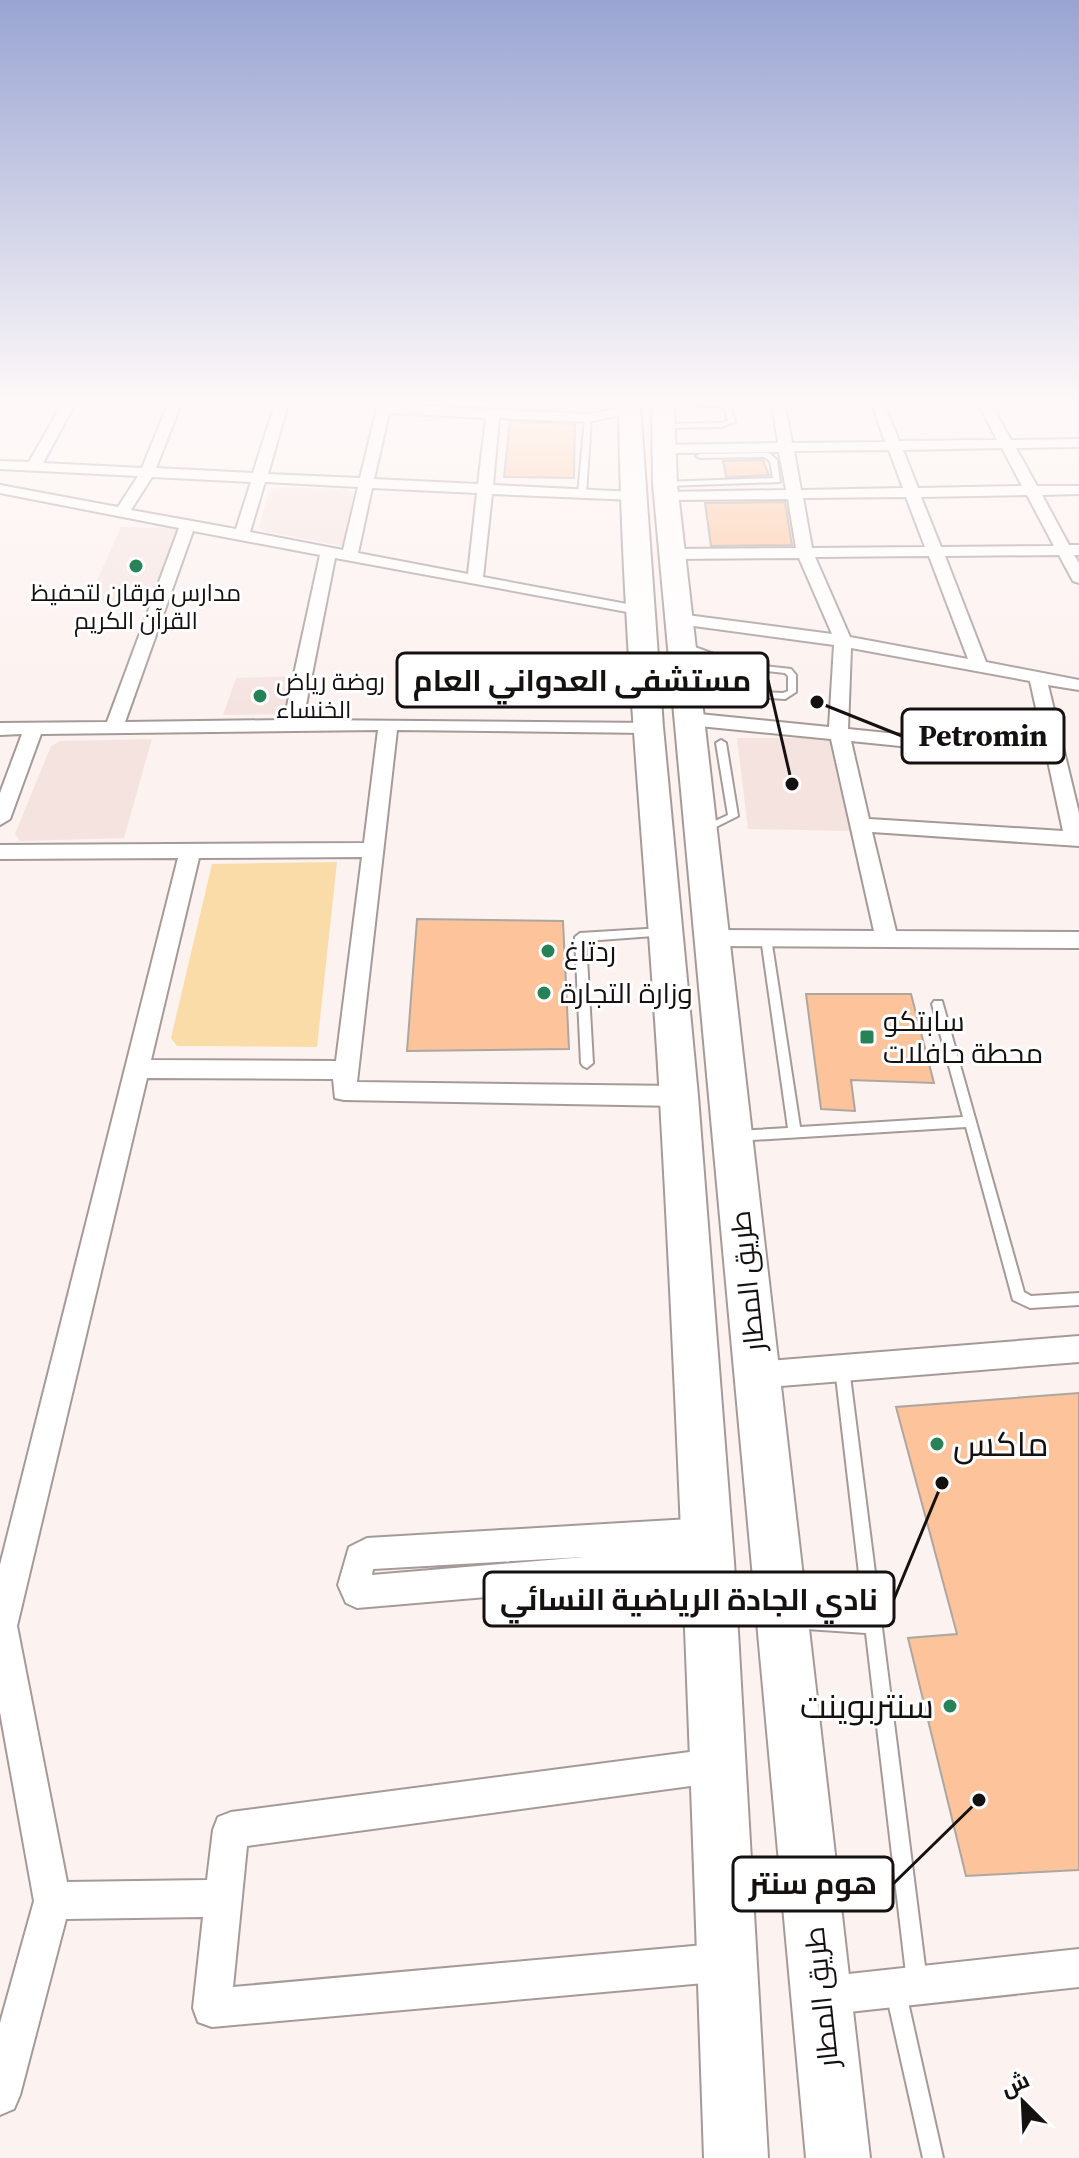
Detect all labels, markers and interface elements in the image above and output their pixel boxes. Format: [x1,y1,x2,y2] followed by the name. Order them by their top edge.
[127,557,145,575] marker: مدارس فرقان لتحفيظ القرآن الكريم
[31,576,241,637] place label: مدارس فرقان لتحفيظ القرآن الكريم
[397,653,768,707] callout: مستشفى العدواني العام
[413,660,751,705] text: مستشفى العدواني العام
[276,665,385,726] place label: روضة رياض الخنساء
[251,687,269,705] marker: روضة رياض الخنساء
[902,709,1064,763] callout: Petromin
[918,715,1048,756] text: Petromin
[564,932,616,970] place label: ردتاغ
[539,942,557,960] marker: ردتاغ
[560,974,693,1012] place label: وزارة التجارة
[535,984,553,1002] marker: وزارة التجارة
[883,1002,1043,1072] place label: سابتكو محطة حافلات
[858,1028,876,1046] marker: سابتكو محطة حافلات
[721,1209,773,1355] street label: طريق المطار
[953,1421,1049,1467] place label: ماكس
[928,1435,946,1453] marker: ماكس
[484,1572,894,1626] callout: نادي الجادة الرياضية النسائي
[500,1579,878,1624] text: نادي الجادة الرياضية النسائي
[800,1683,934,1729] place label: سنتربوينت
[941,1697,959,1715] marker: سنتربوينت
[733,1857,893,1911] callout: هوم سنتر
[748,1863,877,1904] text: هوم سنتر
[795,1925,847,2071] street label: طريق المطار
[983,2062,1063,2142] north arrow
[996,2064,1034,2103] text: ش

